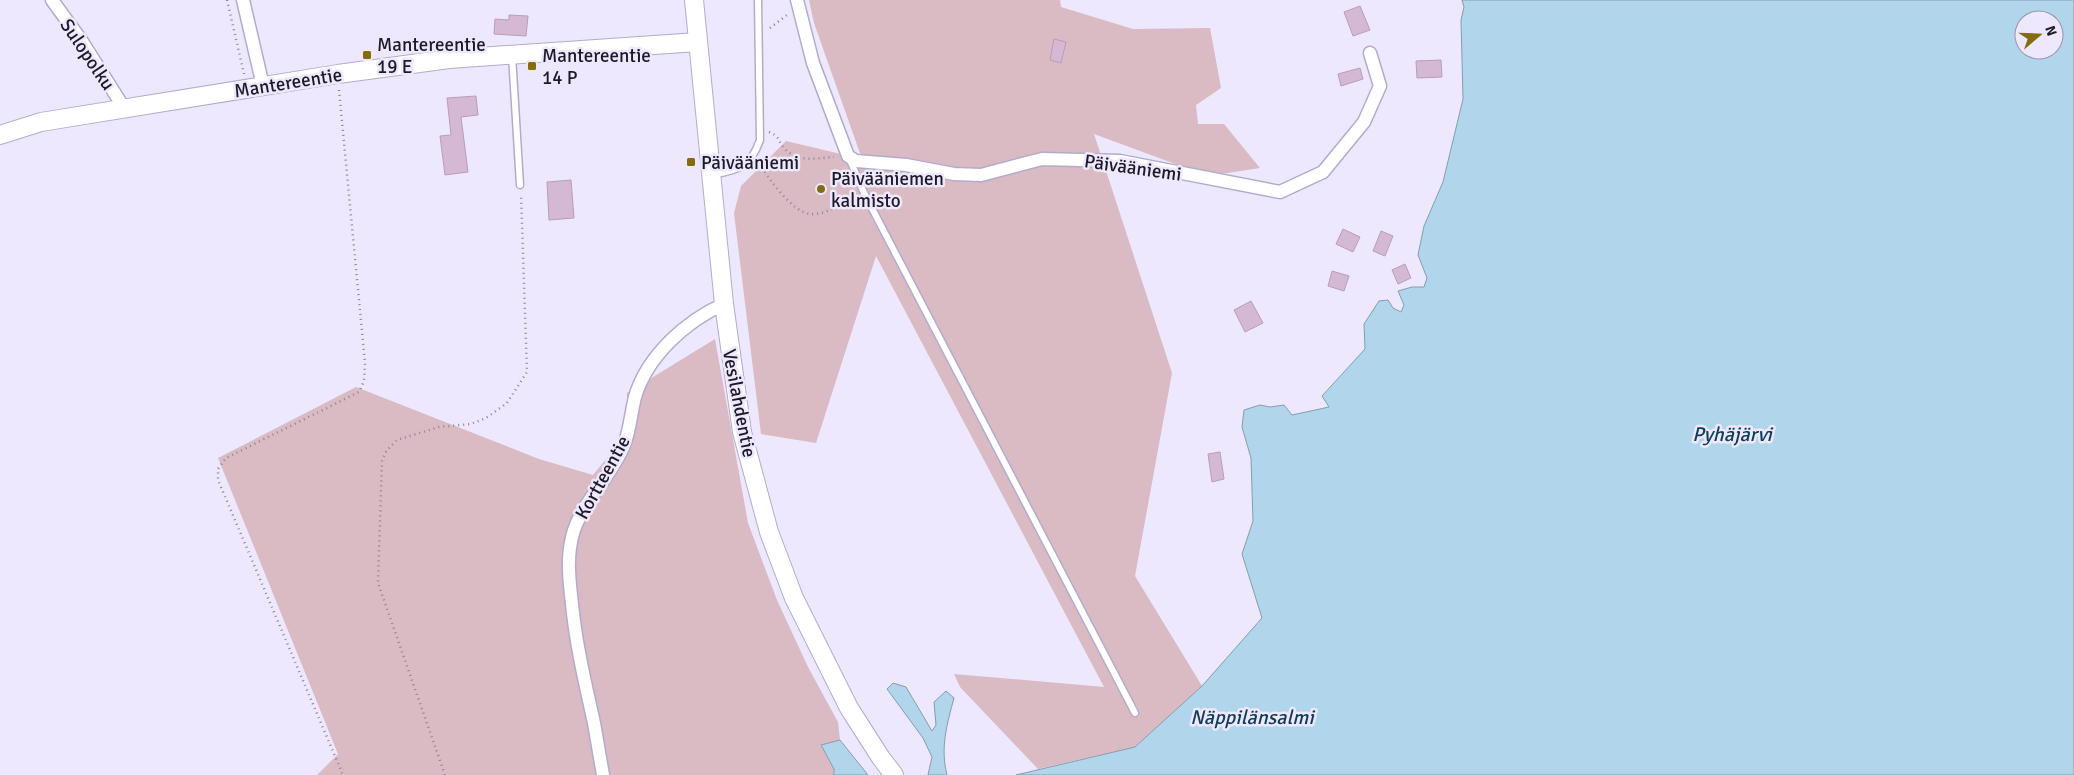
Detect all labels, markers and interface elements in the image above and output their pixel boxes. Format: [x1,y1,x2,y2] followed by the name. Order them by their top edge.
[2014,10,2064,60] north arrow
[54,14,120,95] street label: Sulopolku
[2041,24,2060,38] text: N
[377,33,486,79] place label: Mantereentie 19 E
[542,44,651,90] place label: Mantereentie 14 P
[361,49,373,61] marker: Mantereentie 19 E
[526,60,538,72] marker: Mantereentie 14 P
[233,63,344,103] street label: Mantereentie
[1083,149,1183,187] street label: Päivääniemi
[701,151,799,175] place label: Päivääniemi
[685,156,697,168] marker: Päivääniemi
[831,167,944,213] place label: Päivääniemen kalmisto
[815,183,827,195] marker: Päivääniemen kalmisto
[717,347,761,459] street label: Vesilahdentie
[1692,422,1774,447] water label: Pyhäjärvi
[570,431,636,524] street label: Kortteentie
[1190,705,1315,730] water label: Näppilänsalmi

